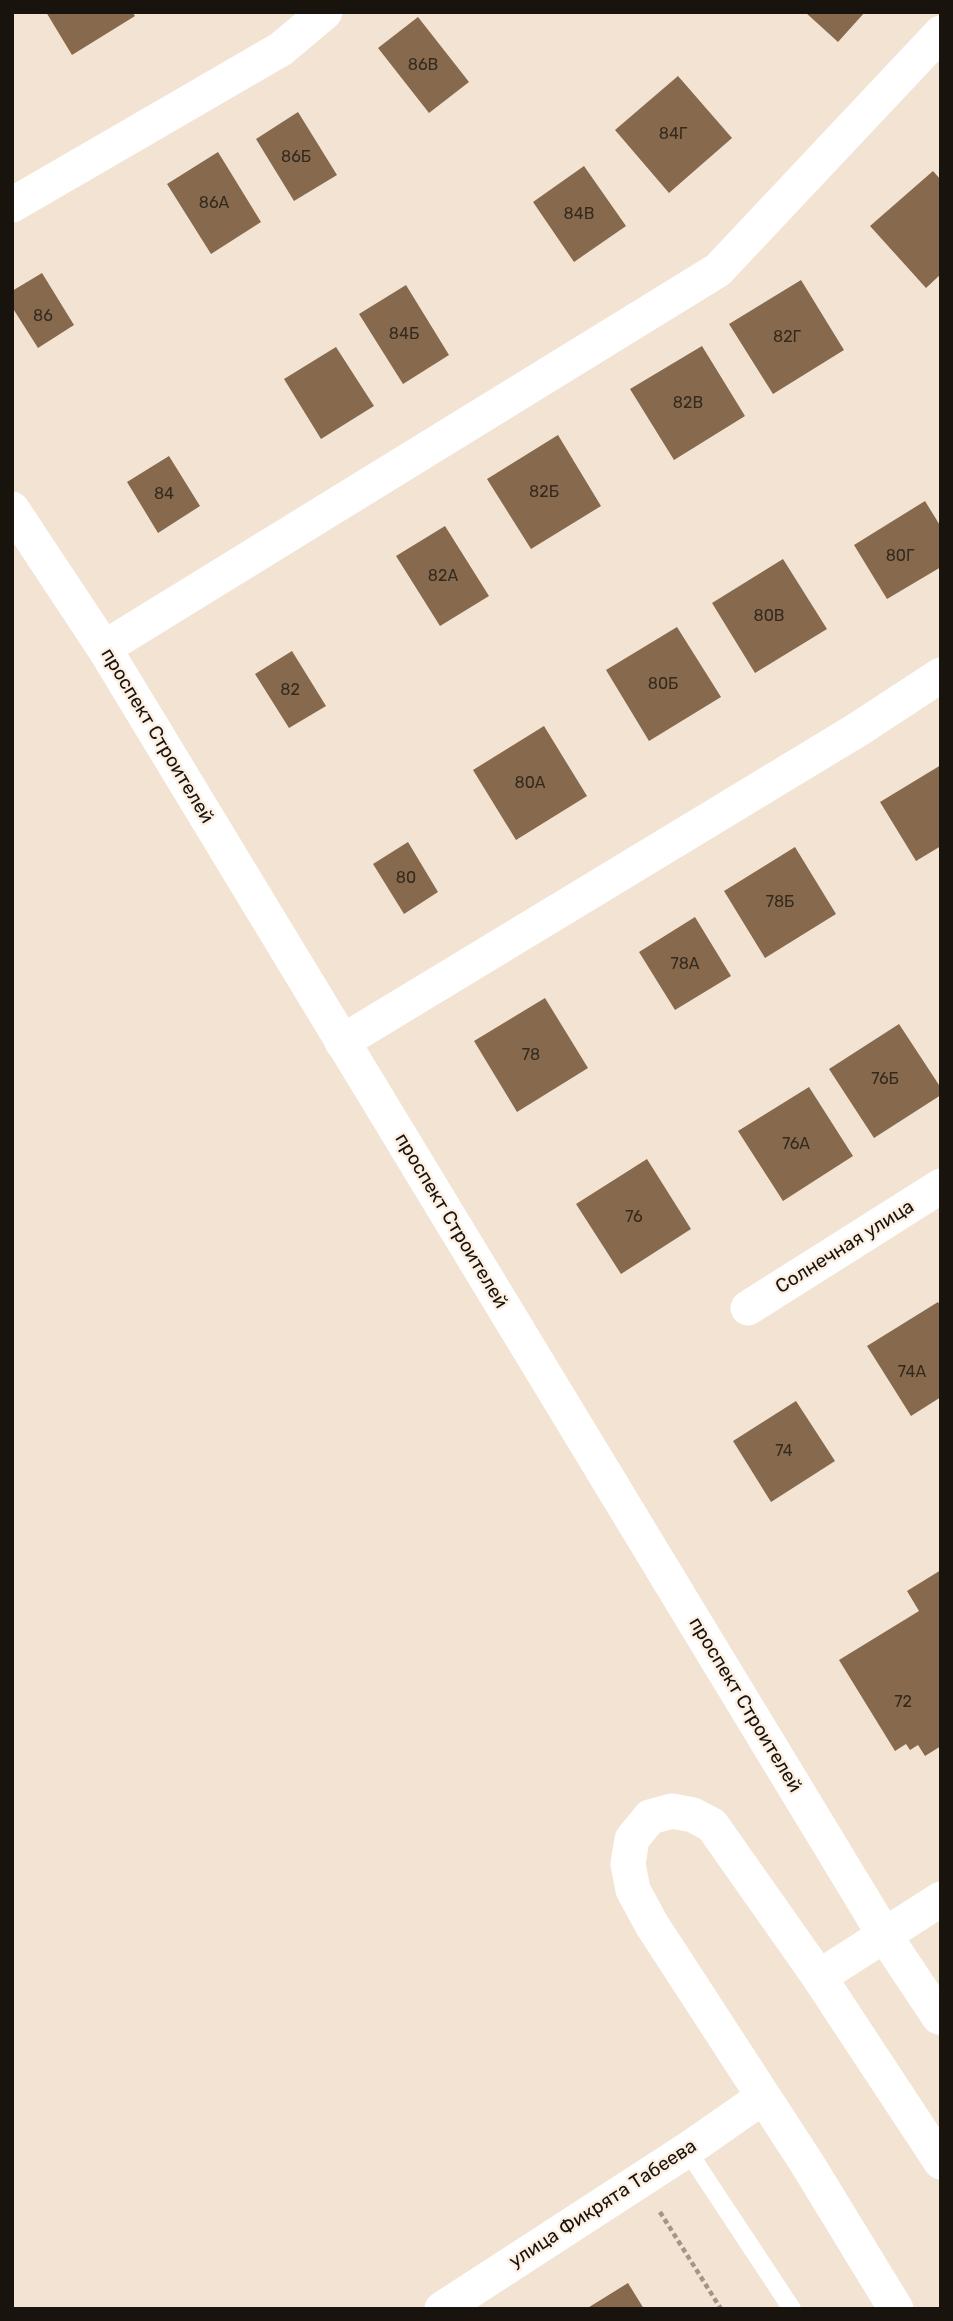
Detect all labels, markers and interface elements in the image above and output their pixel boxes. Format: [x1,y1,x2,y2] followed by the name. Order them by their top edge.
[408,55,438,75] house number: 86В
[659,124,687,144] house number: 84Г
[281,147,311,167] house number: 86Б
[199,193,229,213] house number: 86А
[564,204,594,224] house number: 84В
[33,306,53,326] house number: 86
[389,324,419,344] house number: 84Б
[773,327,801,347] house number: 82Г
[673,393,703,413] house number: 82В
[529,482,559,502] house number: 82Б
[154,484,174,504] house number: 84
[886,546,914,566] house number: 80Г
[428,566,458,586] house number: 82А
[753,606,785,626] house number: 80В
[96,644,218,828] street label: проспект Строителей
[648,674,678,694] house number: 80Б
[280,680,300,700] house number: 82
[514,773,546,793] house number: 80А
[396,868,416,888] house number: 80
[766,892,794,912] house number: 78Б
[670,954,700,974] house number: 78А
[522,1045,540,1065] house number: 78
[871,1069,899,1089] house number: 76Б
[390,1129,512,1313] street label: проспект Строителей
[782,1134,810,1154] house number: 76А
[772,1195,918,1299] street label: Солнечная улица
[625,1207,643,1227] house number: 76
[898,1362,926,1382] house number: 74А
[775,1441,793,1461] house number: 74
[684,1613,806,1797] street label: проспект Строителей
[894,1692,912,1712] house number: 72
[505,2135,701,2273] street label: улица Фикрята Табеева

